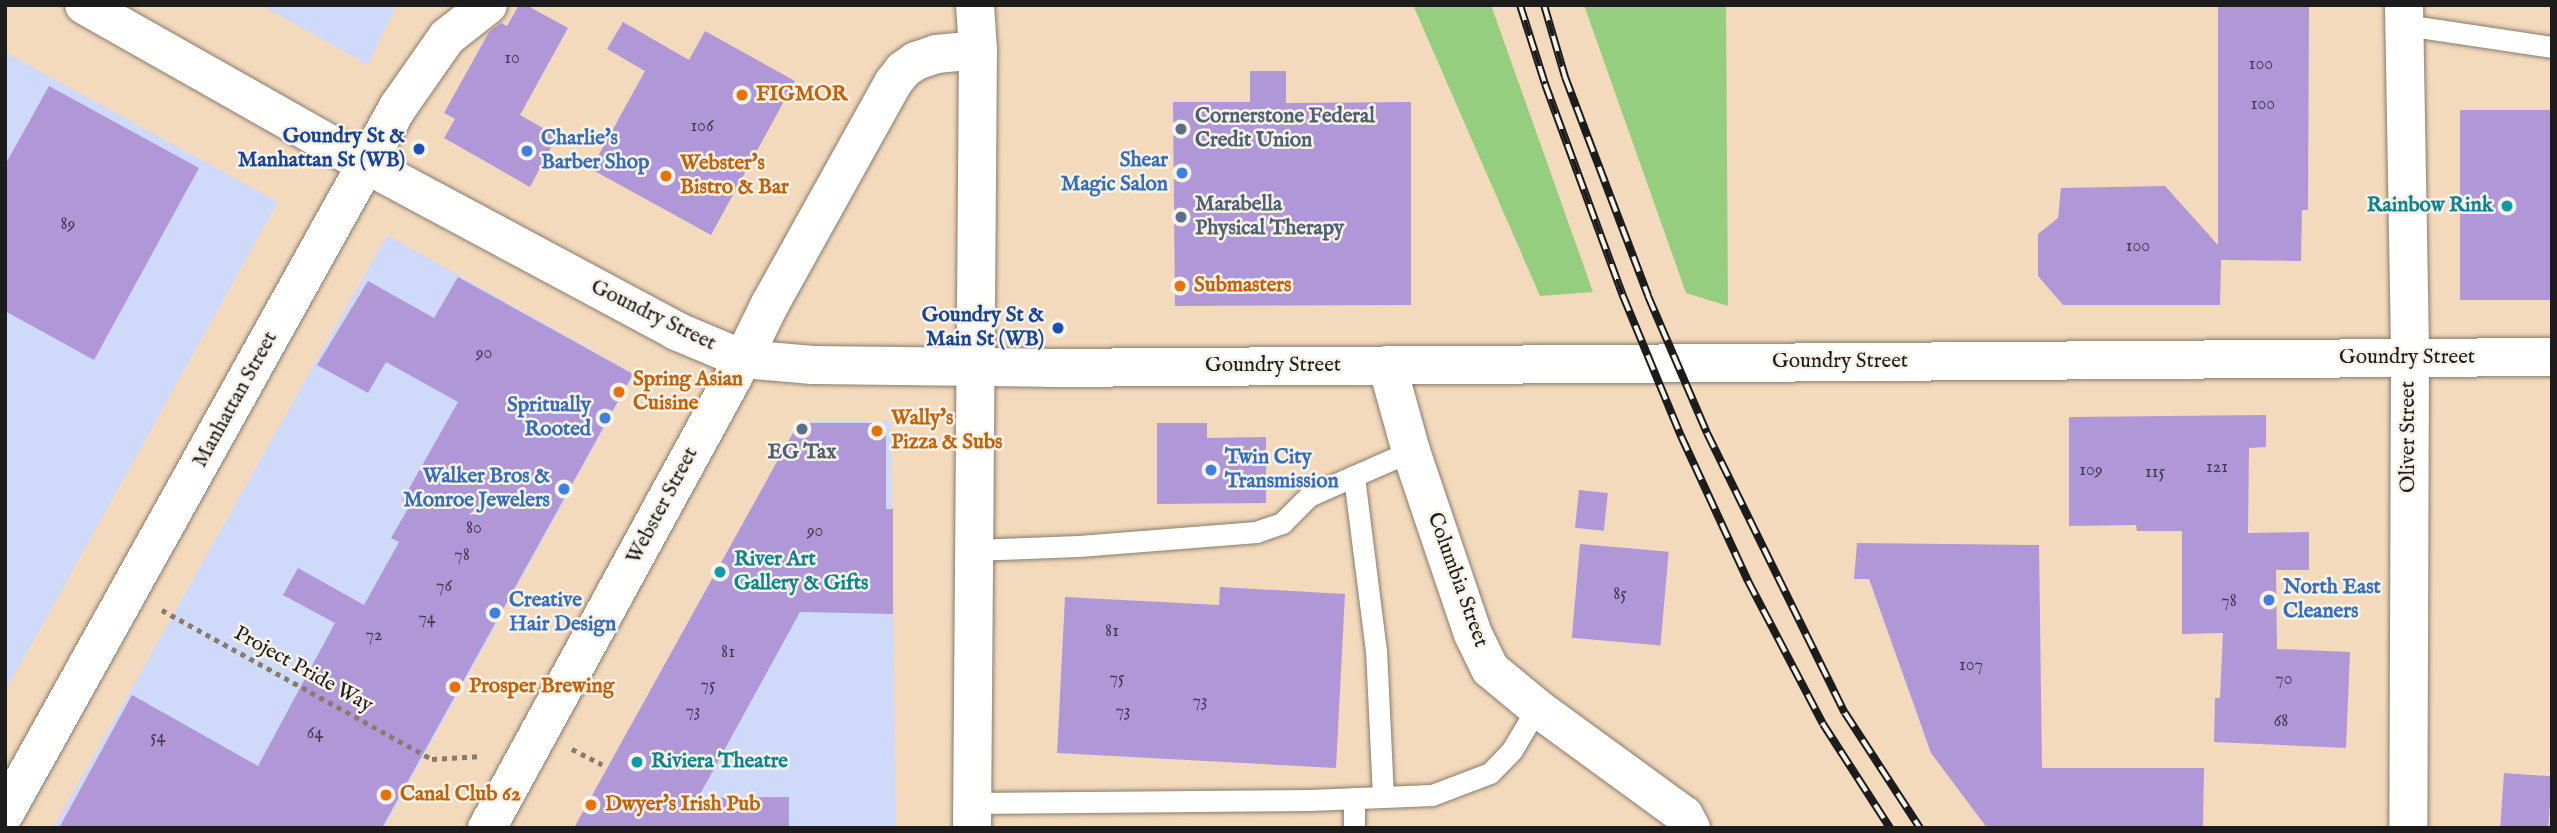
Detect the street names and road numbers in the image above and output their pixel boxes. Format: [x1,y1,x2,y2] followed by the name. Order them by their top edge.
[586,275,720,357] street label: Goundry Street
[188,328,284,472] street label: Manhattan Street
[2339,345,2475,371] street label: Goundry Street
[1772,349,1908,375] street label: Goundry Street
[1205,353,1341,379] street label: Goundry Street
[2396,381,2422,493] street label: Oliver Street
[622,443,704,569] street label: Webster Street
[1421,509,1493,651] street label: Columbia Street
[229,621,377,719] street label: Project Pride Way

